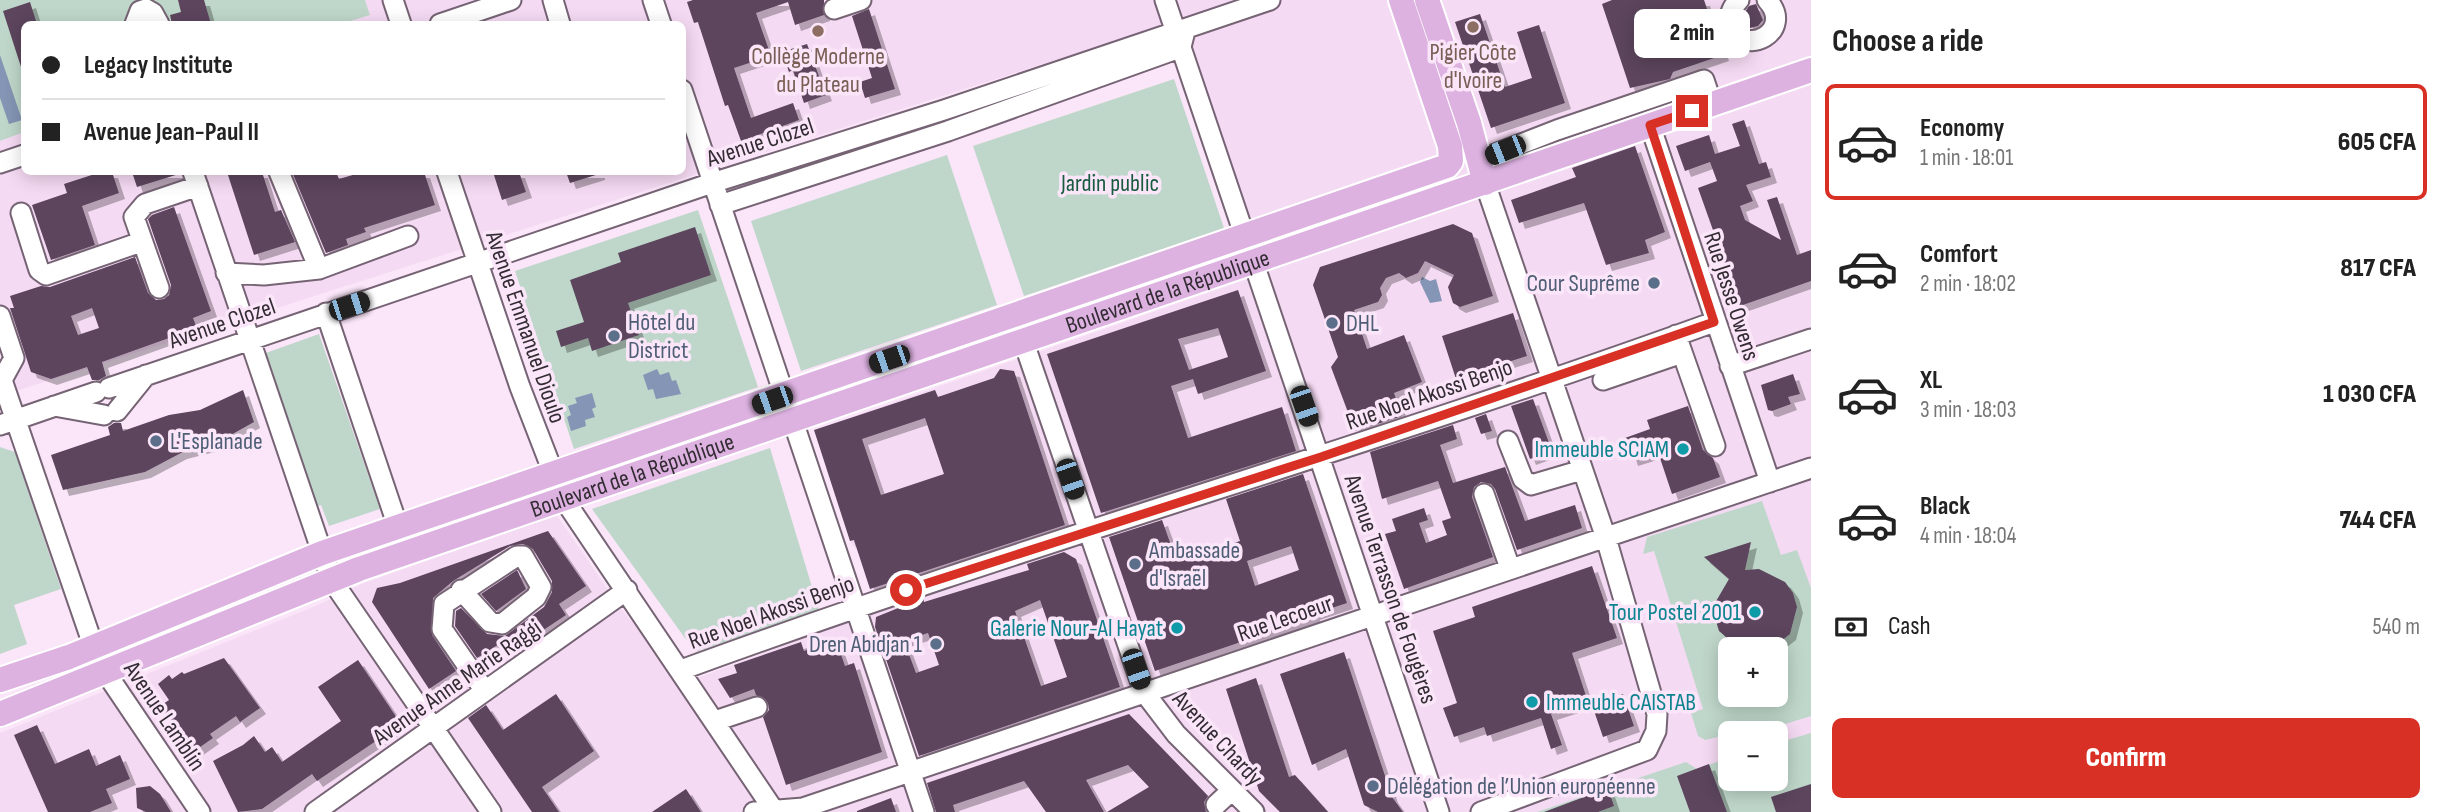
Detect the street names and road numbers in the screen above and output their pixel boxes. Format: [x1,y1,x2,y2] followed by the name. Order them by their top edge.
[702,112,817,174] street label: Avenue Clozel
[479,226,572,427] street label: Avenue Emmanuel Dioulo
[1697,228,1766,364] street label: Rue Jesse Owens
[1062,243,1273,340] street label: Boulevard de la République
[164,292,279,356] street label: Avenue Clozel
[1342,352,1516,437] street label: Rue Noel Akossi Benjo
[526,427,738,524] street label: Boulevard de la République
[1337,470,1443,707] street label: Avenue Terrasson de Fougères
[684,569,858,656] street label: Rue Noel Akossi Benjo
[1234,589,1337,648] street label: Rue Lecoeur
[367,613,547,752] street label: Avenue Anne Marie Raggi
[117,655,212,776] street label: Avenue Lamblin
[1166,684,1269,792] street label: Avenue Chardy

